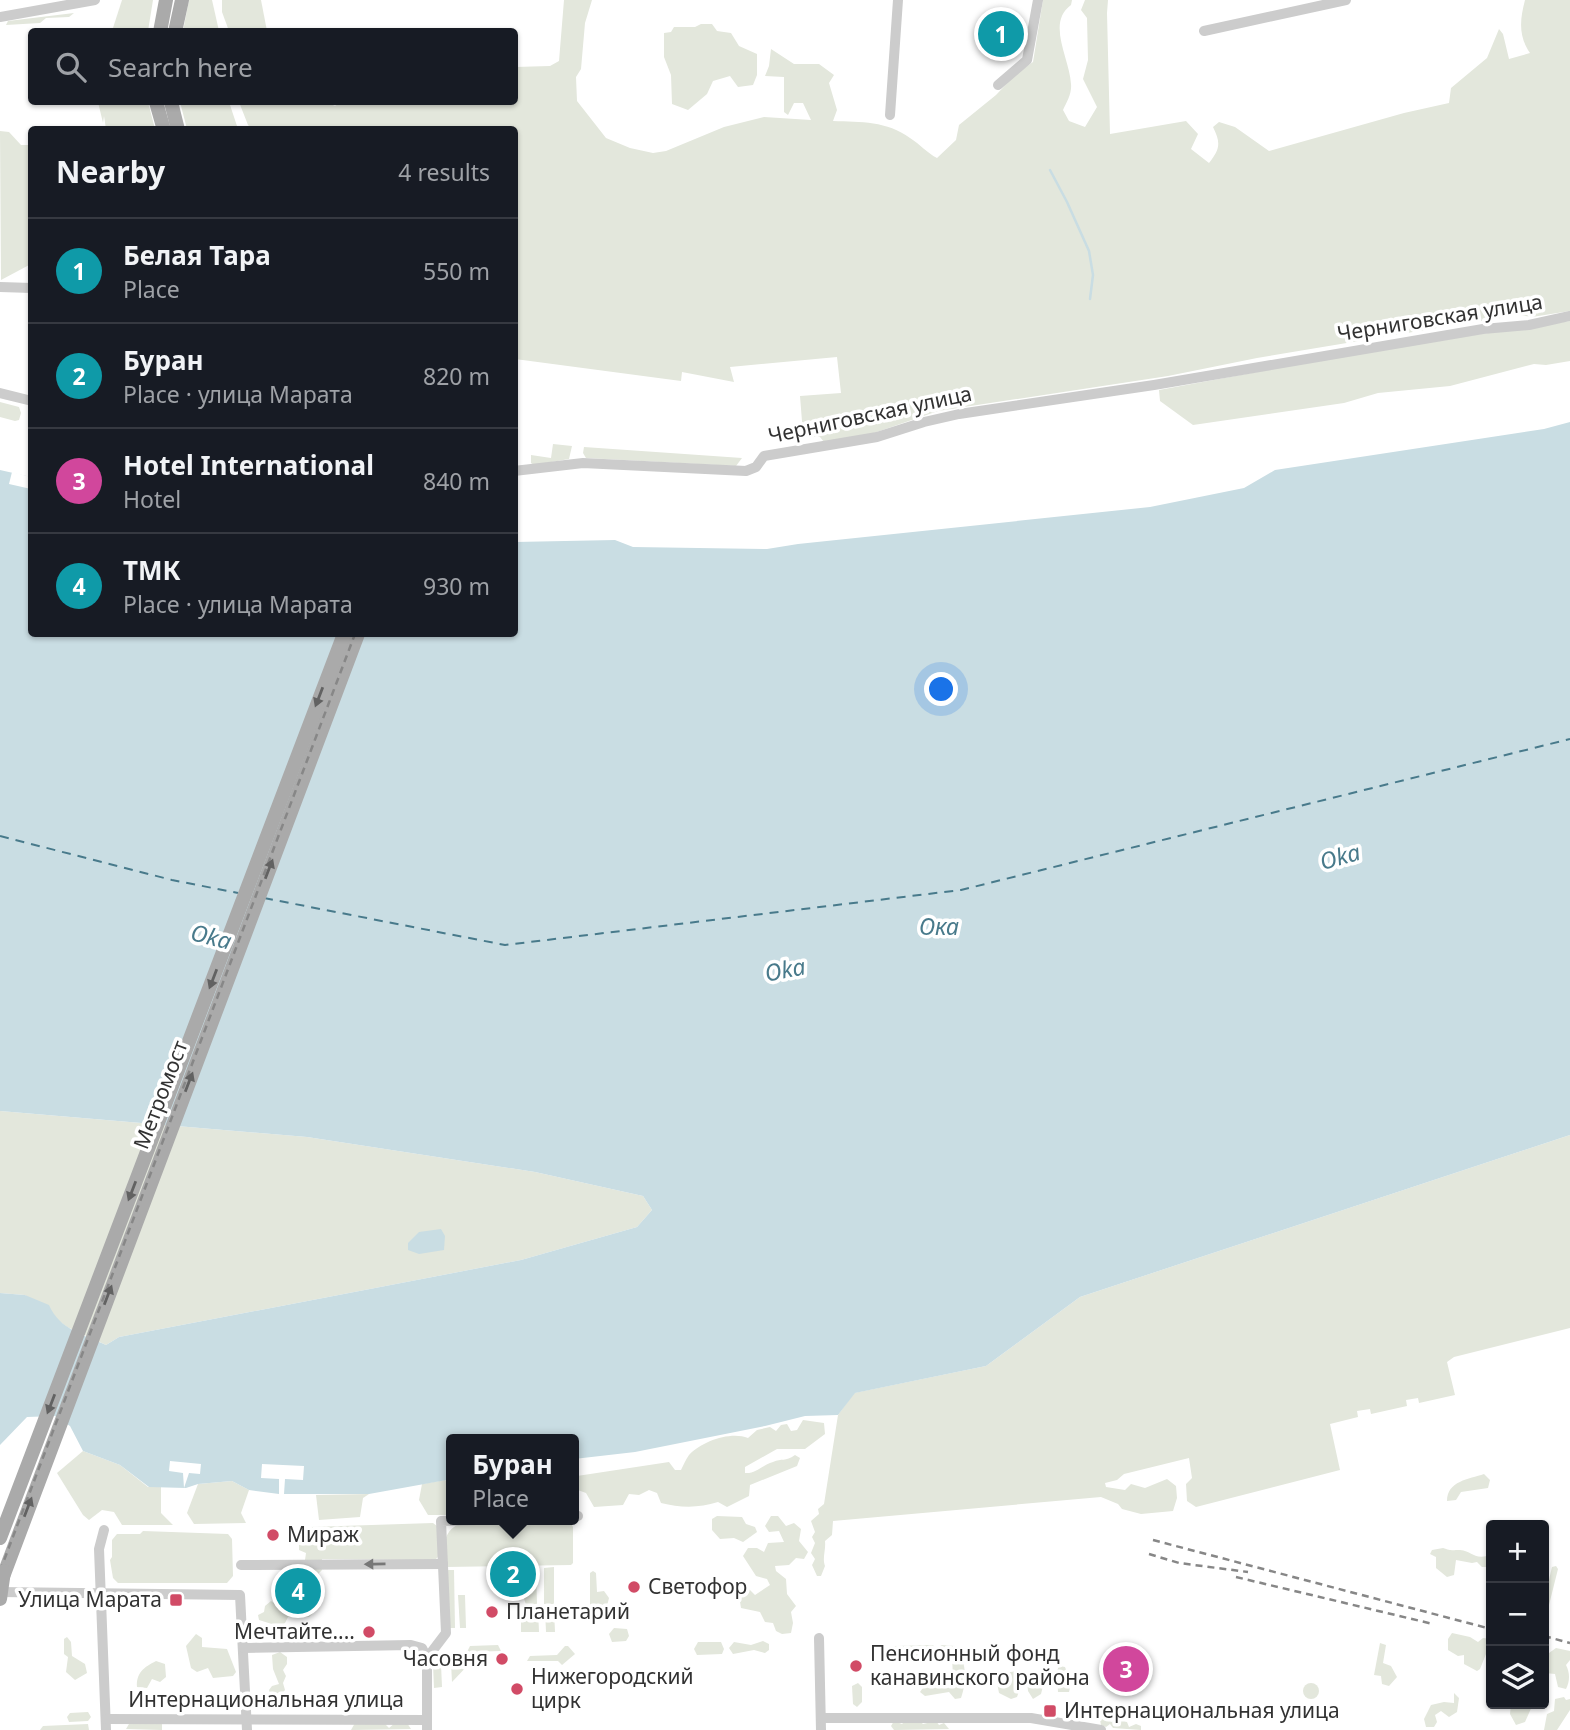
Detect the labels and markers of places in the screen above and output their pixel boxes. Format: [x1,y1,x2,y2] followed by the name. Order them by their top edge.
[978,8,1024,60] pin: 1
[287,1520,359,1548] place label: Мираж
[265,1527,281,1543] marker: Мираж
[490,1548,536,1600] pin: 2
[275,1565,321,1617] pin: 4
[648,1572,747,1600] place label: Светофор
[626,1579,642,1595] marker: Светофор
[18,1585,162,1613] place label: Улица Марата
[168,1592,184,1608] marker: Улица Марата
[506,1597,630,1625] place label: Планетарий
[484,1604,500,1620] marker: Планетарий
[234,1617,355,1645] place label: Мечтайте....
[361,1624,377,1640] marker: Мечтайте....
[870,1639,1090,1691] place label: Пенсионный фонд канавинского района
[1103,1643,1149,1695] pin: 3
[403,1644,488,1672] place label: Часовня
[494,1651,510,1667] marker: Часовня
[848,1658,864,1674] marker: Пенсионный фонд канавинского района
[531,1662,694,1714] place label: Нижегородский цирк
[509,1681,525,1697] marker: Нижегородский цирк
[1064,1696,1340,1724] place label: Интернациональная улица
[1042,1703,1058,1719] marker: Интернациональная улица

